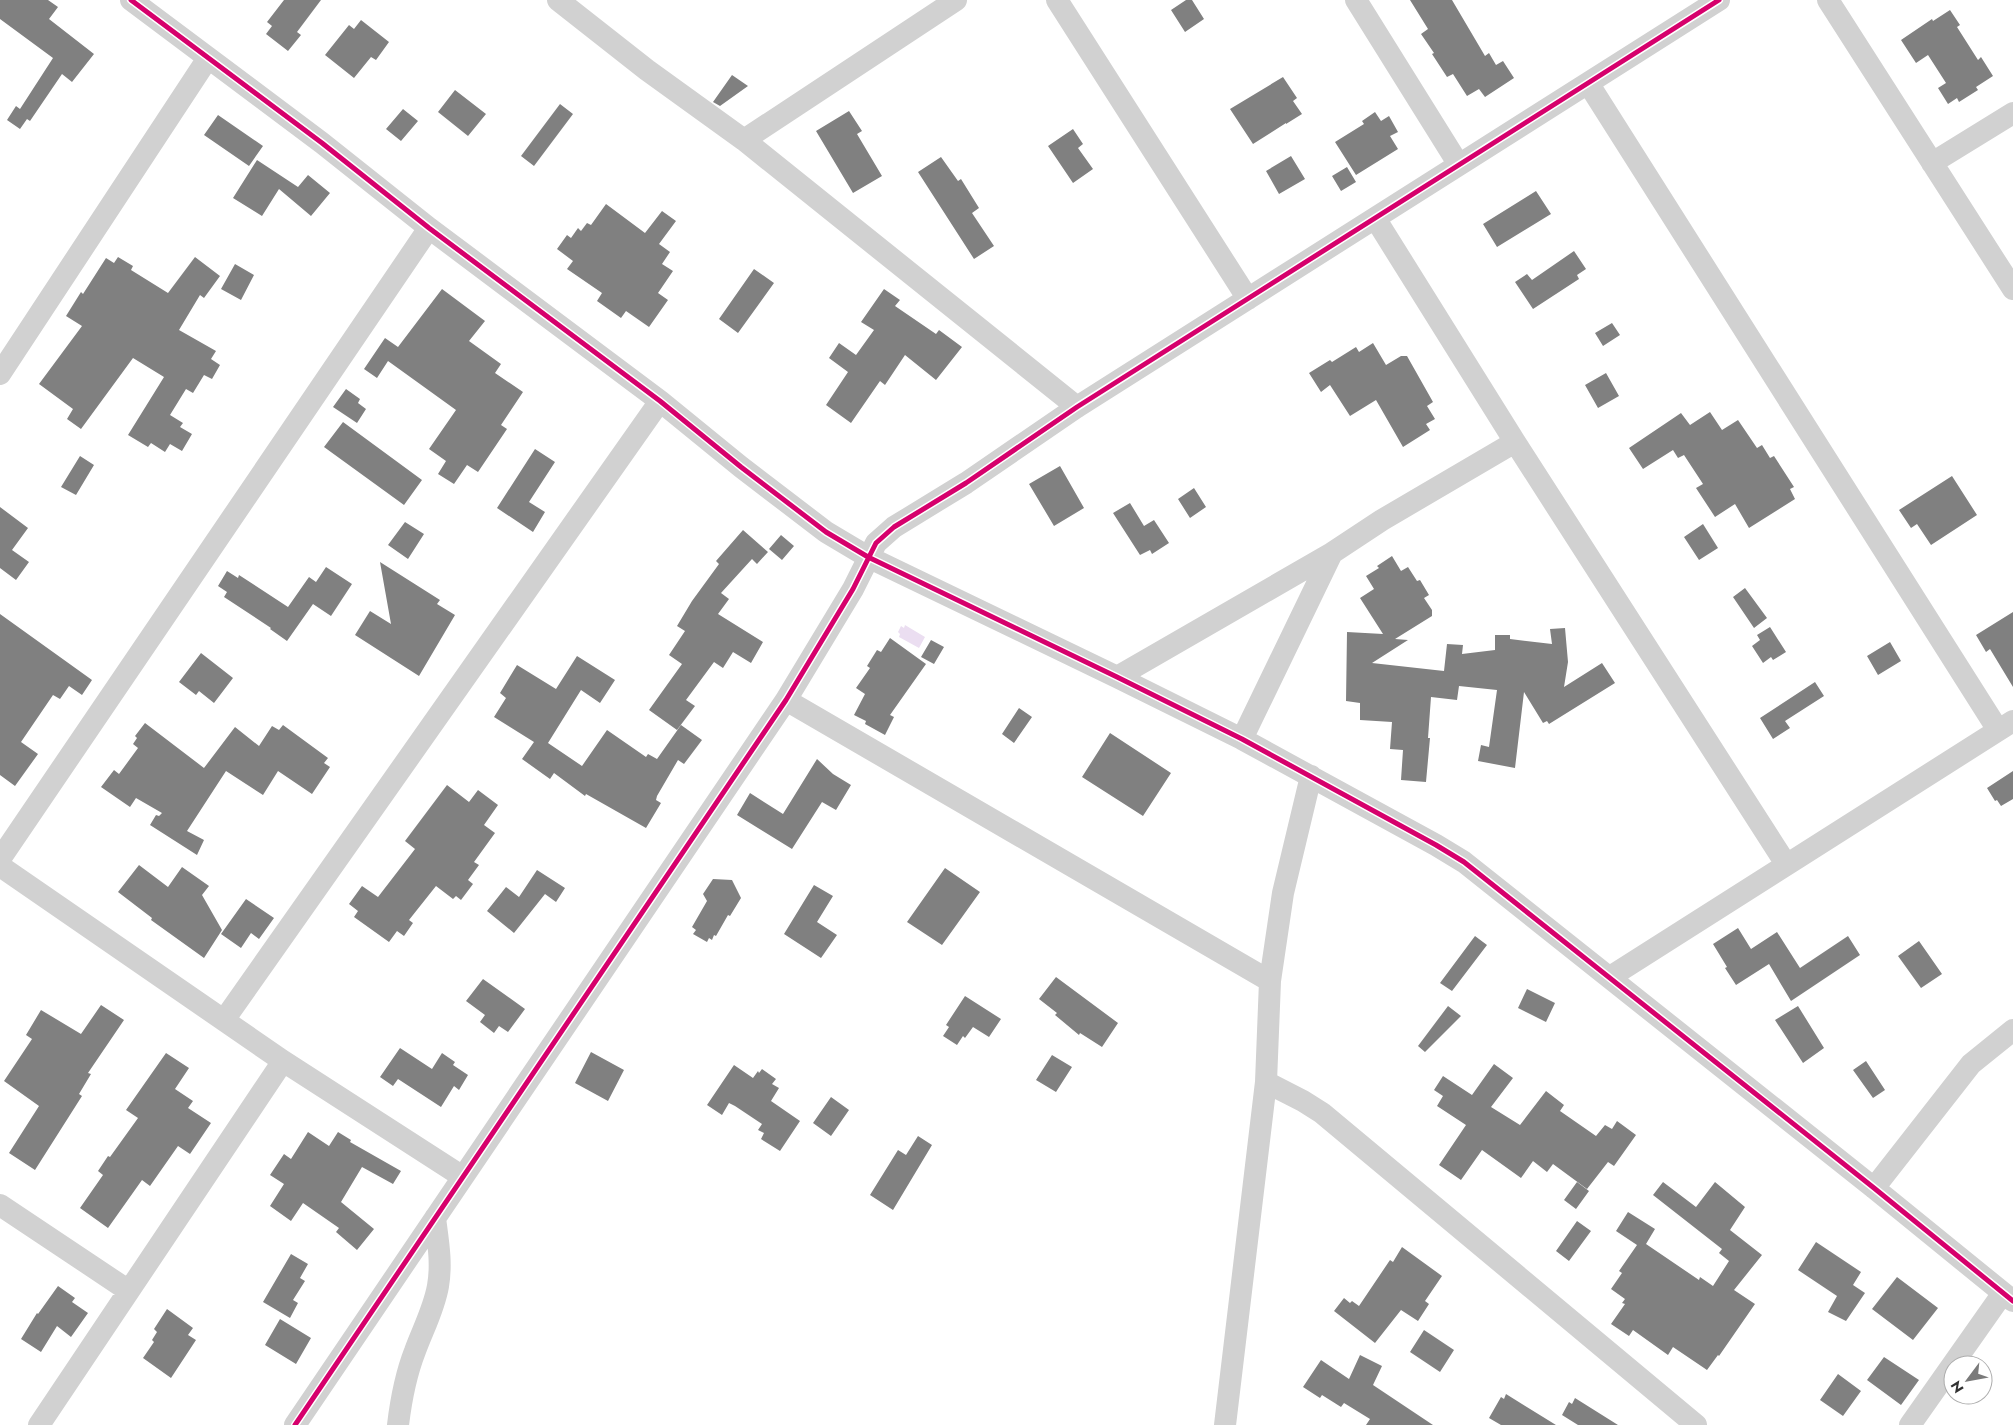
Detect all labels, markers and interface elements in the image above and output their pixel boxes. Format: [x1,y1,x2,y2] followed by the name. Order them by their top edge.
[1943,1355,1993,1405] north arrow
[1946,1377,1968,1397] text: N

